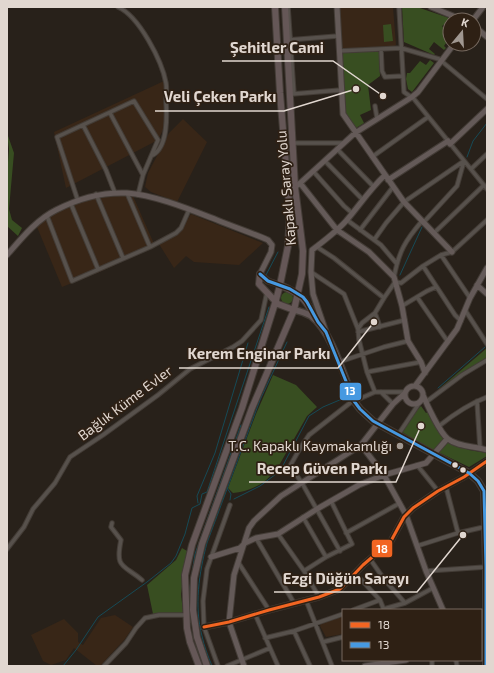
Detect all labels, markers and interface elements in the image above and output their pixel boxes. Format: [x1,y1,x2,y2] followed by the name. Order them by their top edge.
[442,12,482,52] north arrow
[460,15,471,29] text: K
[222,34,333,61] callout: Şehitler Cami
[230,38,324,58] text: Şehitler Cami
[155,84,284,111] callout: Veli Çeken Parkı
[164,87,276,107] text: Veli Çeken Parkı
[272,130,299,246] street label: Kapaklı Saray Yolu
[179,341,338,368] callout: Kerem Enginar Parkı
[187,344,331,362] text: Kerem Enginar Parkı
[74,361,175,444] street label: Bağlık Küme Evler
[339,382,362,401] line badge: 13
[345,384,356,397] text: 13
[228,437,392,454] place label: T.C. Kapaklı Kaymakamlığı
[395,441,405,451] marker: T.C. Kapaklı Kaymakamlığı
[249,455,396,482] callout: Recep Güven Parkı
[257,459,387,477] text: Recep Güven Parkı
[450,460,460,470] unlabelled marker
[458,465,468,475] unlabelled marker
[371,539,393,558] line badge: 18
[376,542,388,555] text: 18
[274,565,417,592] callout: Ezgi Düğün Sarayı
[283,569,409,588] text: Ezgi Düğün Sarayı
[342,609,482,661] legend
[378,617,390,631] text: 18
[378,637,389,651] text: 13

